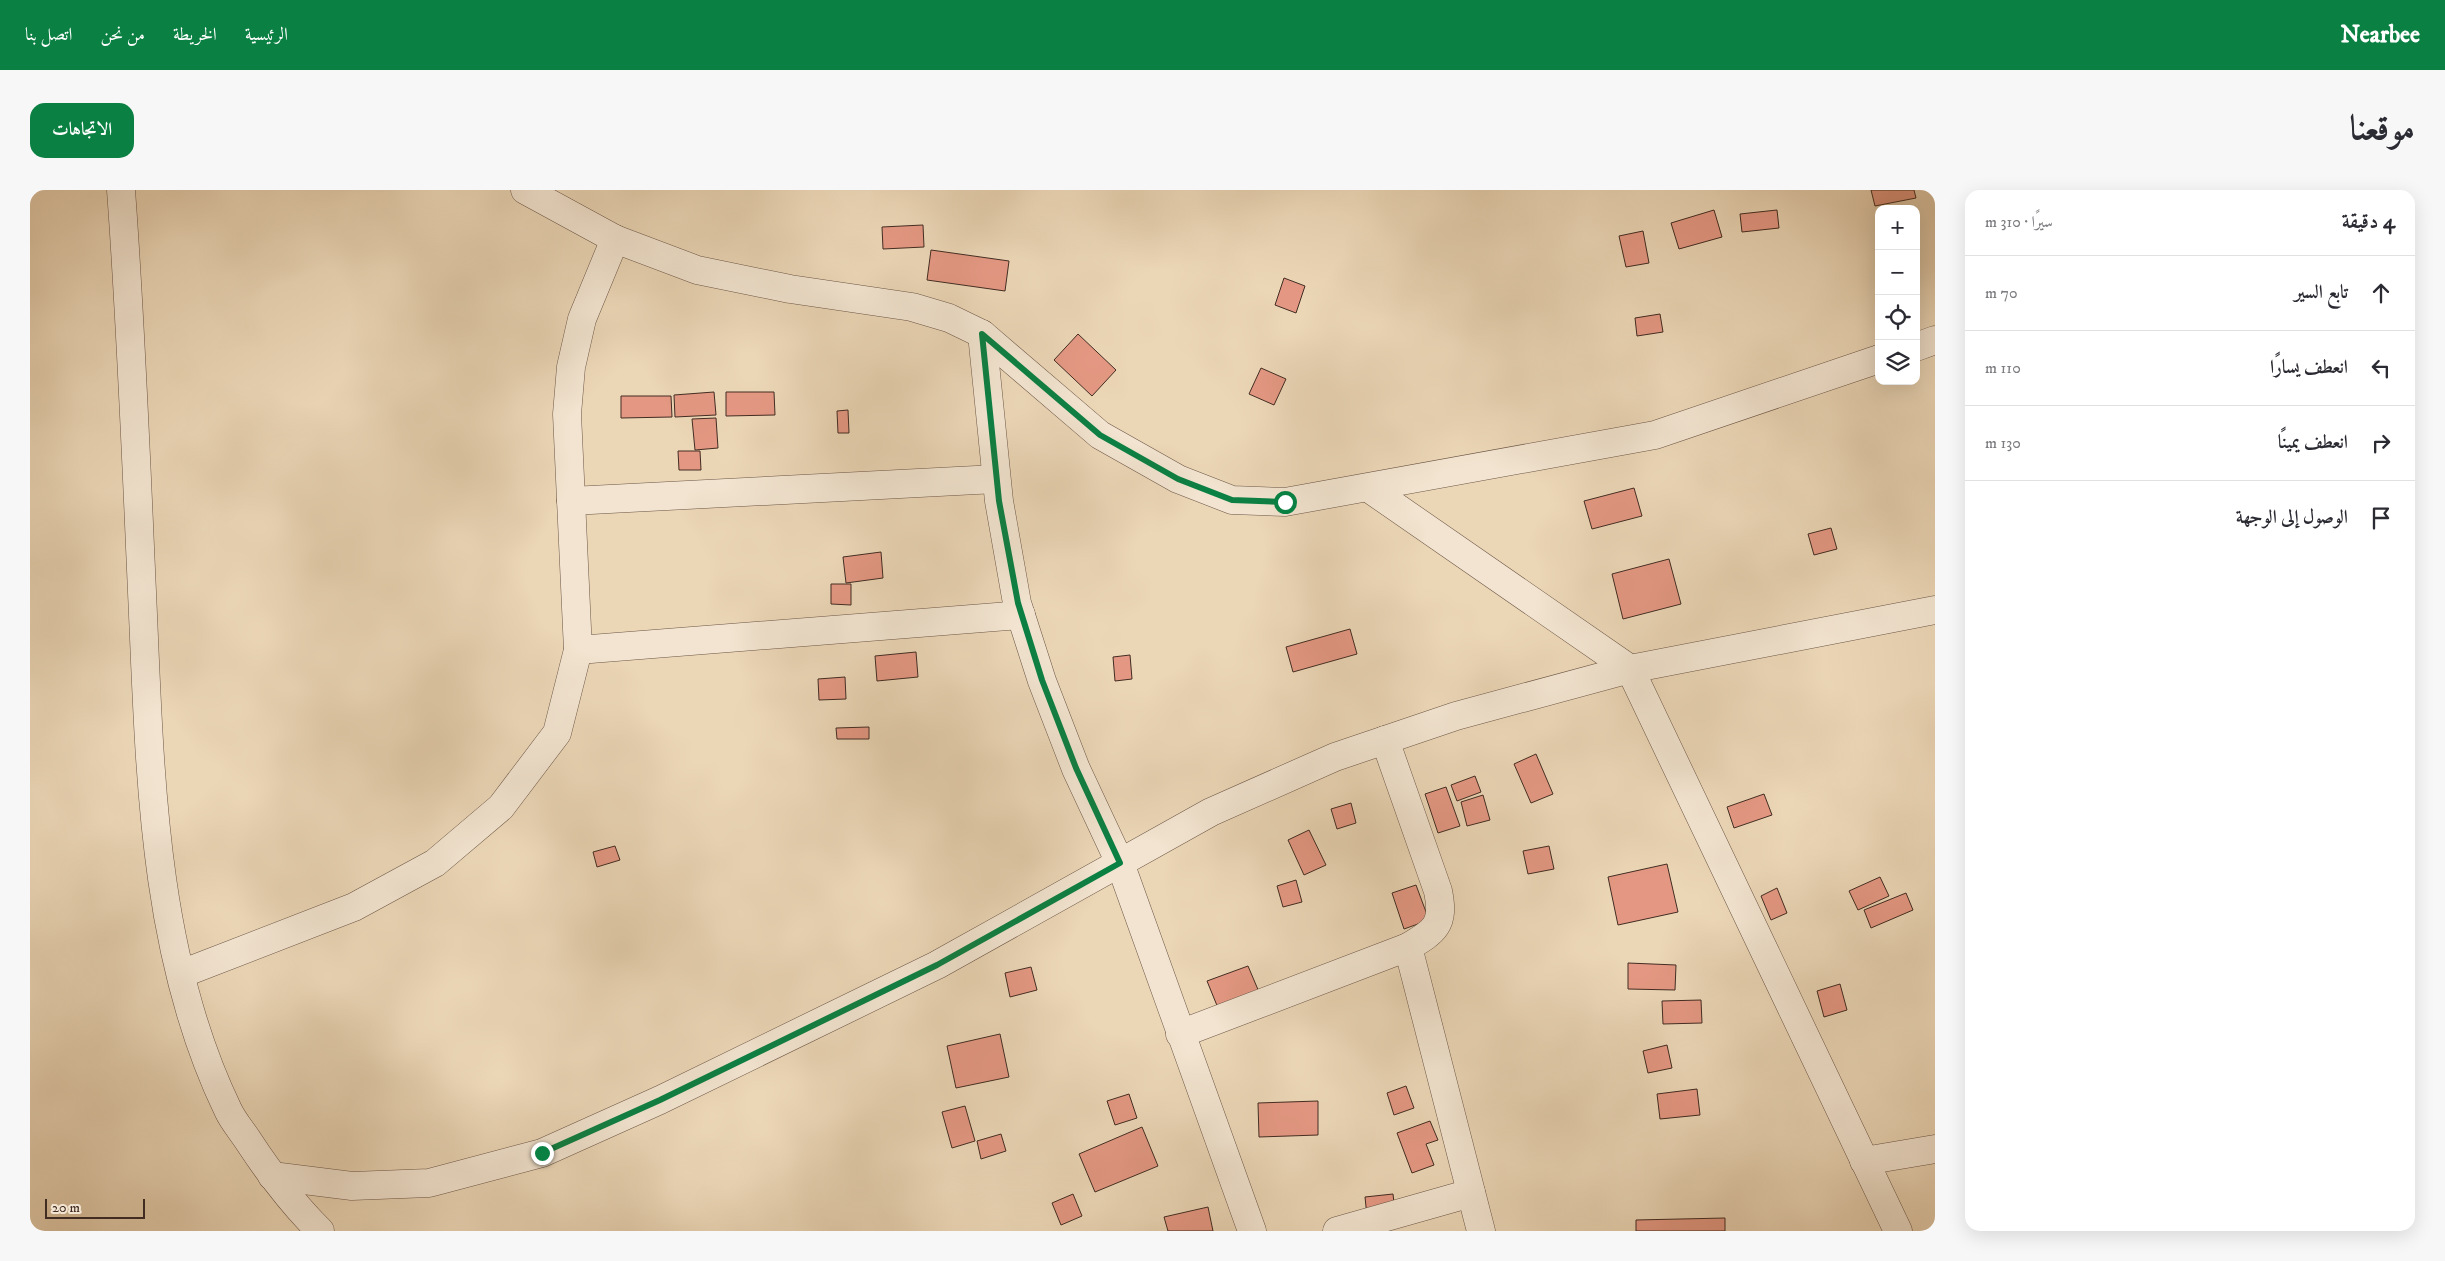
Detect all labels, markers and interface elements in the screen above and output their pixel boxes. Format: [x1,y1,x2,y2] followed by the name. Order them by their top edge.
[2341,20,2420,50] text: Nearbee
[25,24,72,46] text: اتصل بنا
[100,24,145,46] text: من نحن
[173,24,217,46] text: الخريطة
[245,24,288,46] text: الرئيسية
[30,103,134,158] button: الاتجاهات
[2350,107,2415,151] text: موقعنا
[1875,205,1920,385] map controls
[1875,205,1920,250] button: +
[2342,209,2395,235] text: 4 دقيقة
[1985,212,2053,232] text: سيرًا · 310 m
[1875,250,1920,295] button: −
[2367,279,2395,307] icon: ahead
[2294,281,2348,304] text: تابع السير
[1985,283,2018,303] text: 70 m
[1875,295,1920,340] button: locate
[1875,340,1920,385] button: layers
[2367,354,2395,382] icon: left
[2270,356,2348,379] text: انعطف يسارًا
[1985,358,2021,378] text: 110 m
[2367,429,2395,457] icon: right
[2278,431,2348,454] text: انعطف يمينًا
[1985,433,2021,453] text: 130 m
[1274,491,1297,514] route start
[2367,504,2395,532] icon: arrive
[2236,506,2348,529] text: الوصول إلى الوجهة
[531,1142,554,1165] route end
[45,1196,145,1219] scale bar
[52,1199,80,1217] text: 20 m

